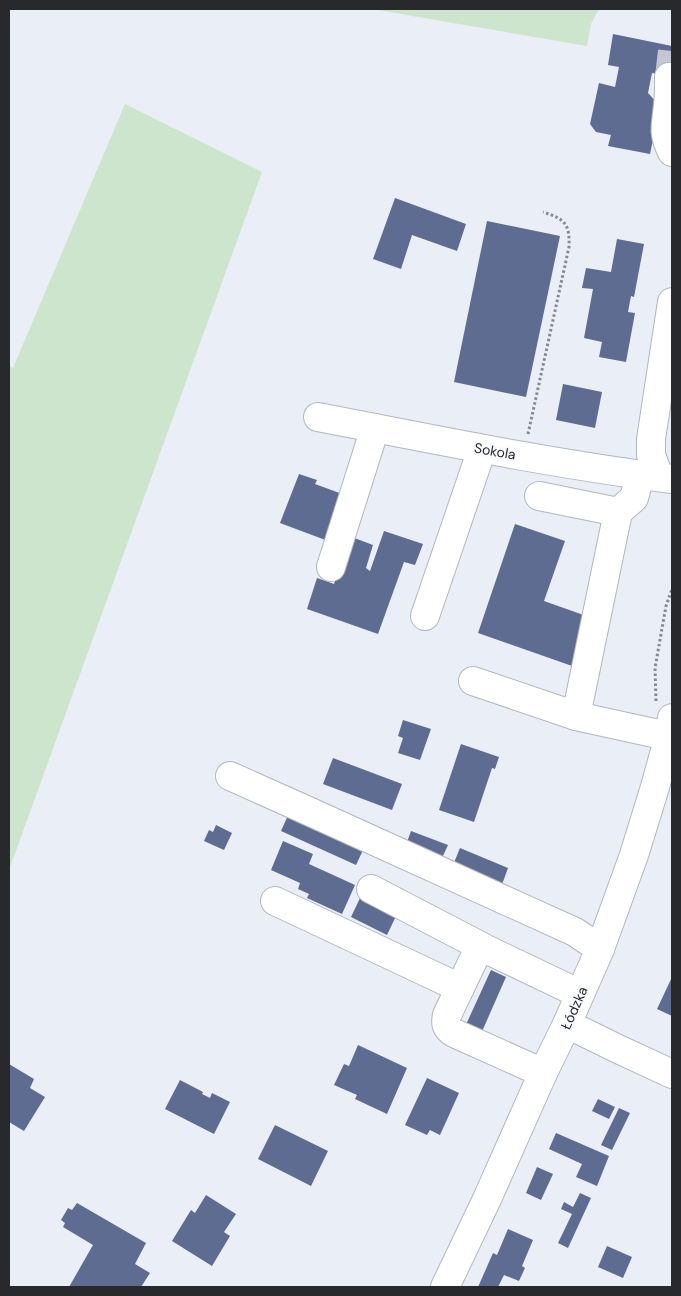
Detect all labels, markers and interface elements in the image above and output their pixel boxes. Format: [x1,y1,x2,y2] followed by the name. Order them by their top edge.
[473,438,517,464] street label: Sokola
[557,984,591,1032] street label: Łódzka

